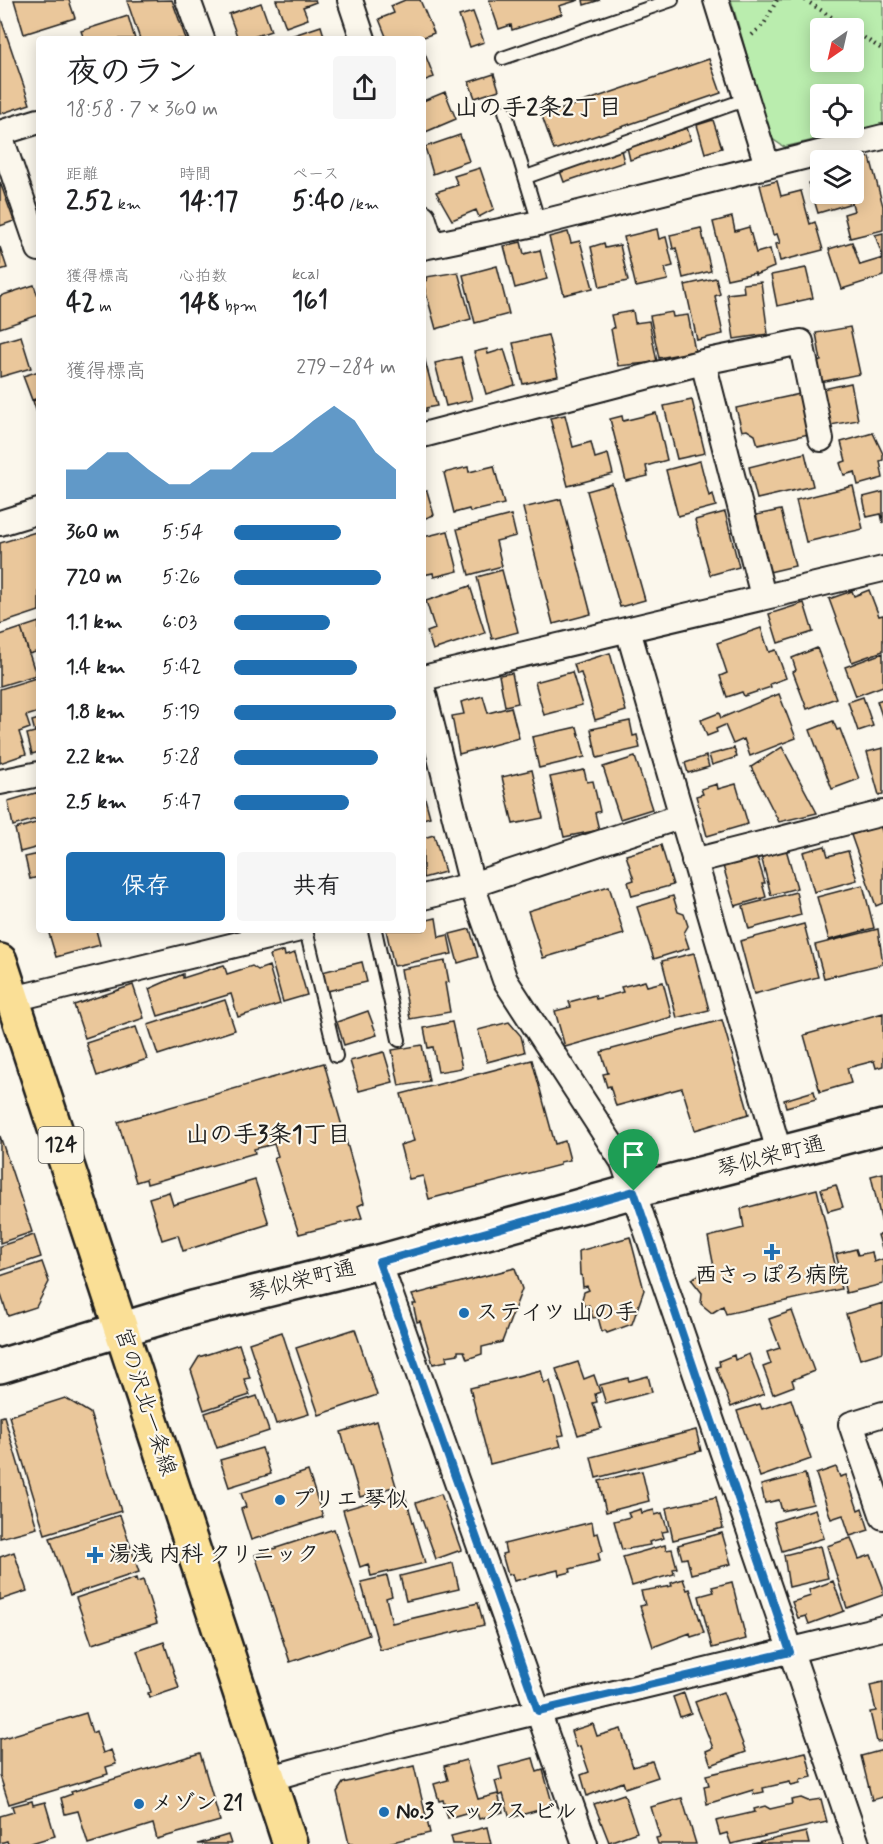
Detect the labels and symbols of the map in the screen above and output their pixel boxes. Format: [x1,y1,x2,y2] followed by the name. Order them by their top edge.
[810,18,864,72] north arrow
[454,93,622,124] district label: 山の手2条2丁目
[185,1120,351,1151] district label: 山の手3条1丁目
[38,1127,84,1163] road number: 124
[608,1129,659,1191] pin
[714,1130,828,1184] street label: 琴似栄町通
[763,1243,781,1261] marker: 西さっぽろ病院
[245,1254,359,1308] street label: 琴似栄町通
[695,1262,849,1290] place label: 西さっぽろ病院
[476,1299,637,1327] place label: ステイツ 山の手
[457,1306,471,1320] marker: ステイツ 山の手
[108,1324,182,1480] street label: 宮の沢北一条線
[292,1486,408,1514] place label: プリエ 琴似
[273,1493,287,1507] marker: プリエ 琴似
[109,1541,319,1569] place label: 湯浅 内科 クリニック
[86,1546,104,1564] marker: 湯浅 内科 クリニック
[151,1790,243,1818] place label: メゾン 21
[132,1797,146,1811] marker: メゾン 21
[396,1798,577,1826] place label: No.3 マックス ビル
[377,1805,391,1819] marker: No.3 マックス ビル

